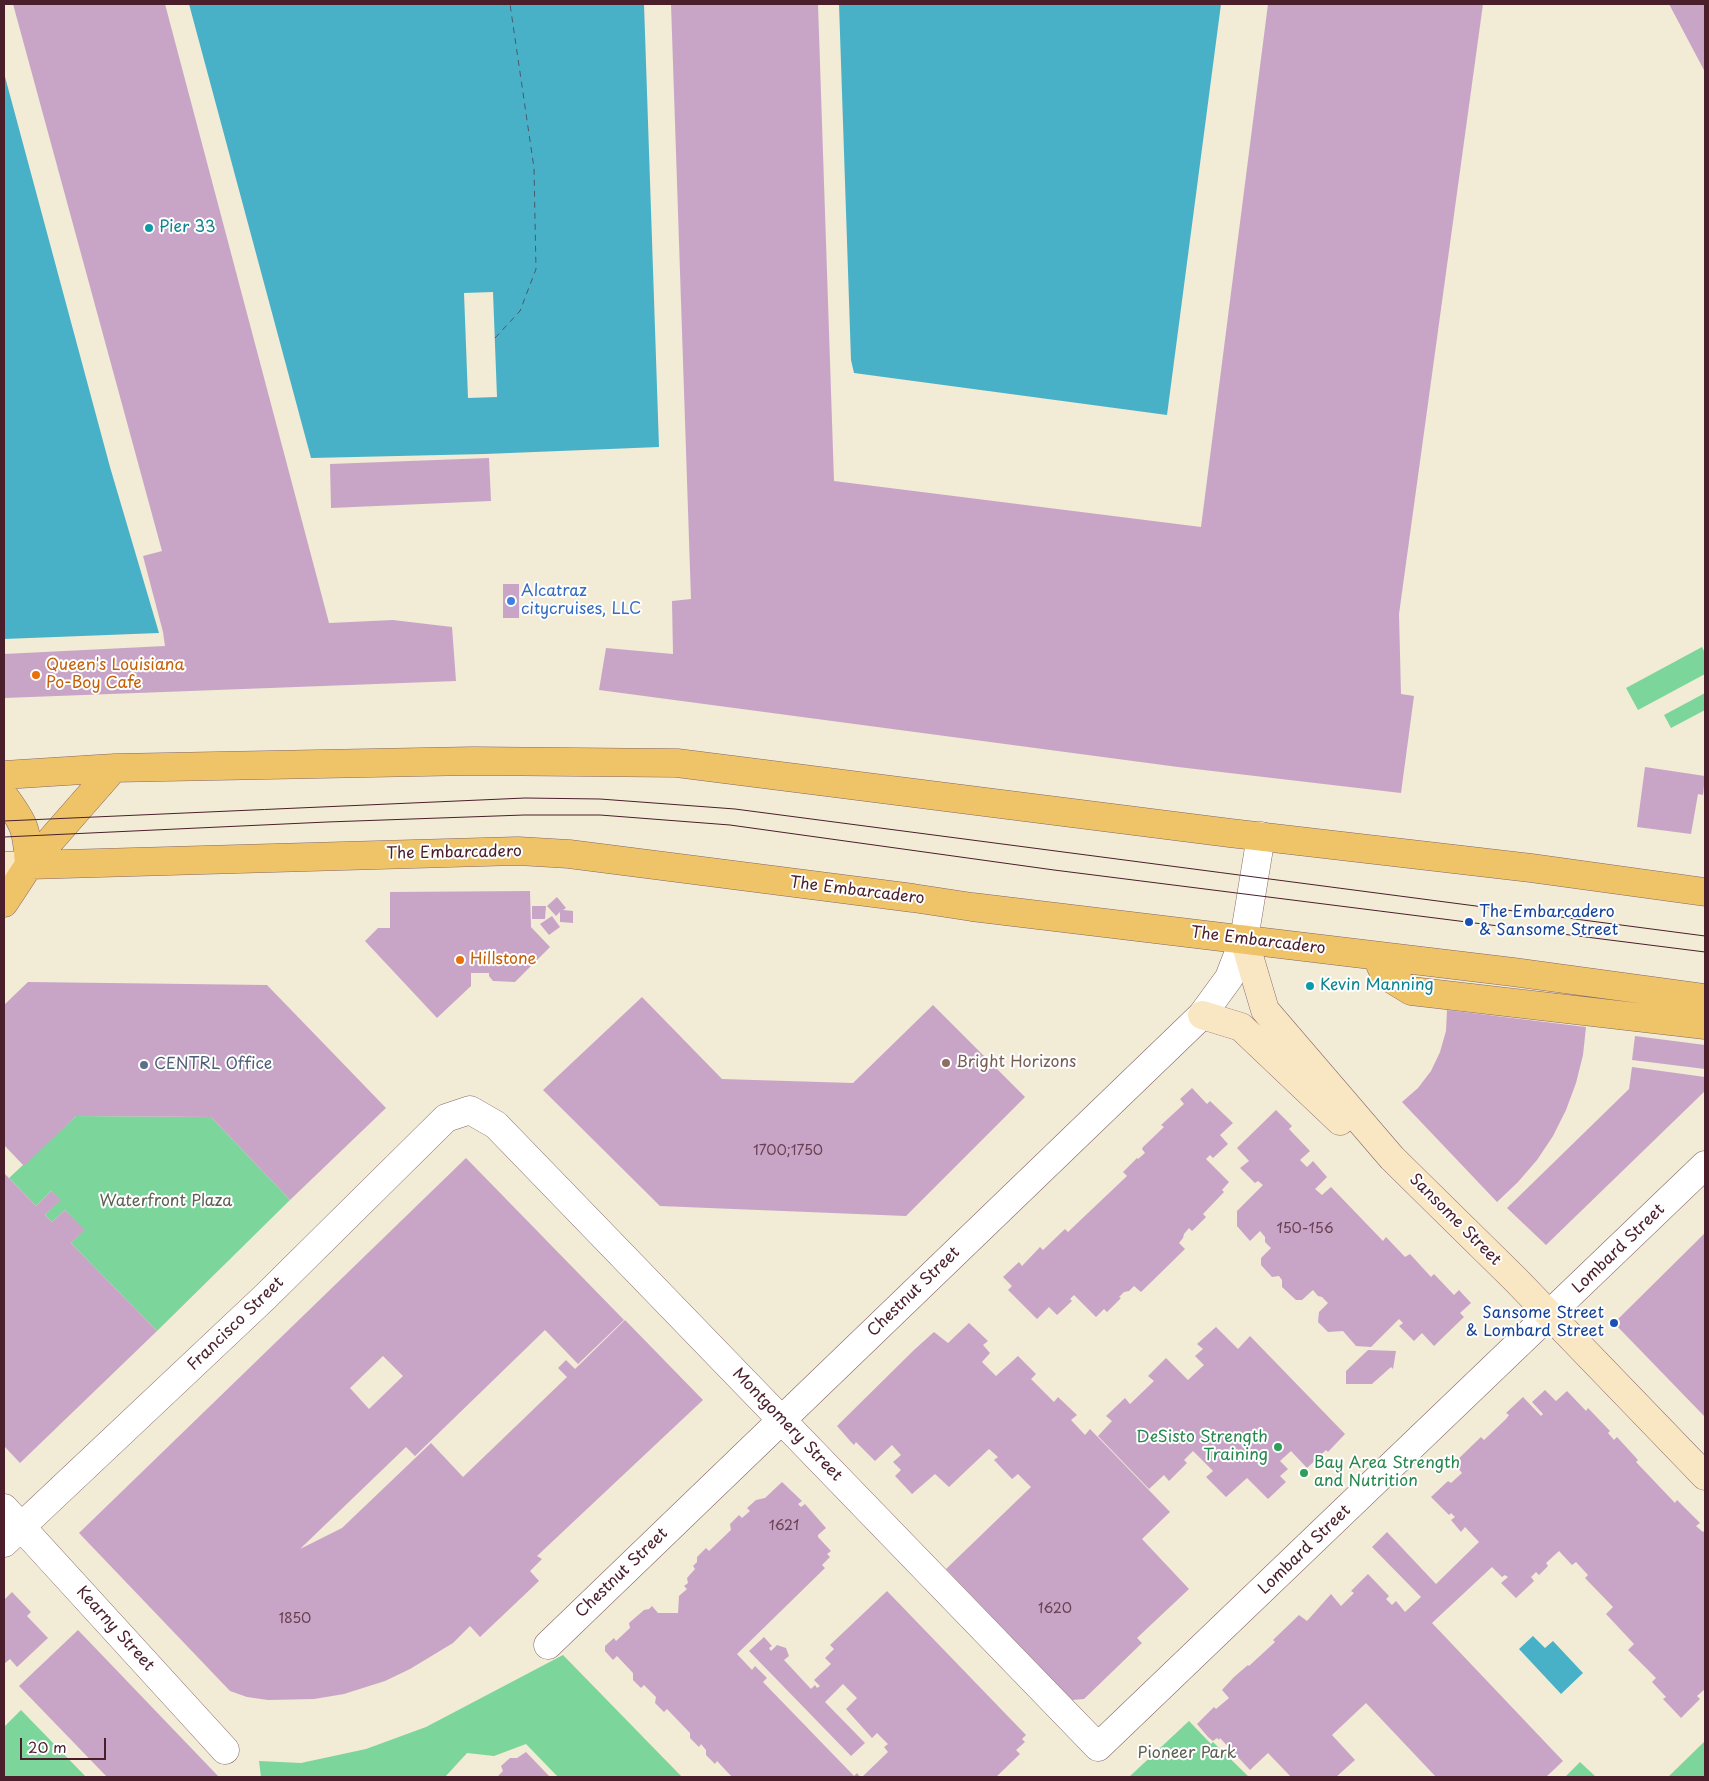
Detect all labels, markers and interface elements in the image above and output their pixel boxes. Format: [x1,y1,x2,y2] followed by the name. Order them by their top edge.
[159,218,216,238] place label: Pier 33
[143,222,155,234] marker: Pier 33
[521,582,641,620] place label: Alcatraz citycruises, LLC
[505,595,517,607] marker: Alcatraz citycruises, LLC
[46,656,184,694] place label: Queen's Louisiana Po-Boy Cafe
[30,669,42,681] marker: Queen's Louisiana Po-Boy Cafe
[386,842,522,864] street label: The Embarcadero
[789,873,925,909] street label: The Embarcadero
[1479,903,1618,941] place label: The Embarcadero & Sansome Street
[1463,916,1475,928] marker: The Embarcadero & Sansome Street
[1190,923,1326,959] street label: The Embarcadero
[470,950,537,970] place label: Hillstone
[454,954,466,966] marker: Hillstone
[1320,976,1434,996] place label: Kevin Manning
[1304,980,1316,992] marker: Kevin Manning
[956,1053,1076,1073] place label: Bright Horizons
[154,1055,272,1075] place label: CENTRL Office
[940,1057,952,1069] marker: Bright Horizons
[138,1059,150,1071] marker: CENTRL Office
[753,1143,823,1159] house number: 1700;1750
[1405,1170,1505,1270] street label: Sansome Street
[100,1192,232,1212] park label: Waterfront Plaza
[1569,1200,1669,1298] street label: Lombard Street
[1276,1221,1334,1237] house number: 150-156
[864,1243,964,1341] street label: Chestnut Street
[184,1273,288,1375] street label: Francisco Street
[1466,1304,1604,1342] place label: Sansome Street & Lombard Street
[1608,1317,1620,1329] marker: Sansome Street & Lombard Street
[728,1364,846,1486] street label: Montgomery Street
[1136,1428,1268,1466] place label: DeSisto Strength Training
[1272,1441,1284,1453] marker: DeSisto Strength Training
[1314,1454,1460,1492] place label: Bay Area Strength and Nutrition
[1298,1467,1310,1479] marker: Bay Area Strength and Nutrition
[1255,1501,1355,1599] street label: Lombard Street
[769,1518,799,1534] house number: 1621
[572,1524,672,1622] street label: Chestnut Street
[72,1583,158,1675] street label: Kearny Street
[1038,1601,1072,1617] house number: 1620
[279,1611,311,1627] house number: 1850
[22,1728,109,1760] scale bar
[28,1735,67,1758] text: 20 m
[1138,1744,1236,1764] park label: Pioneer Park

